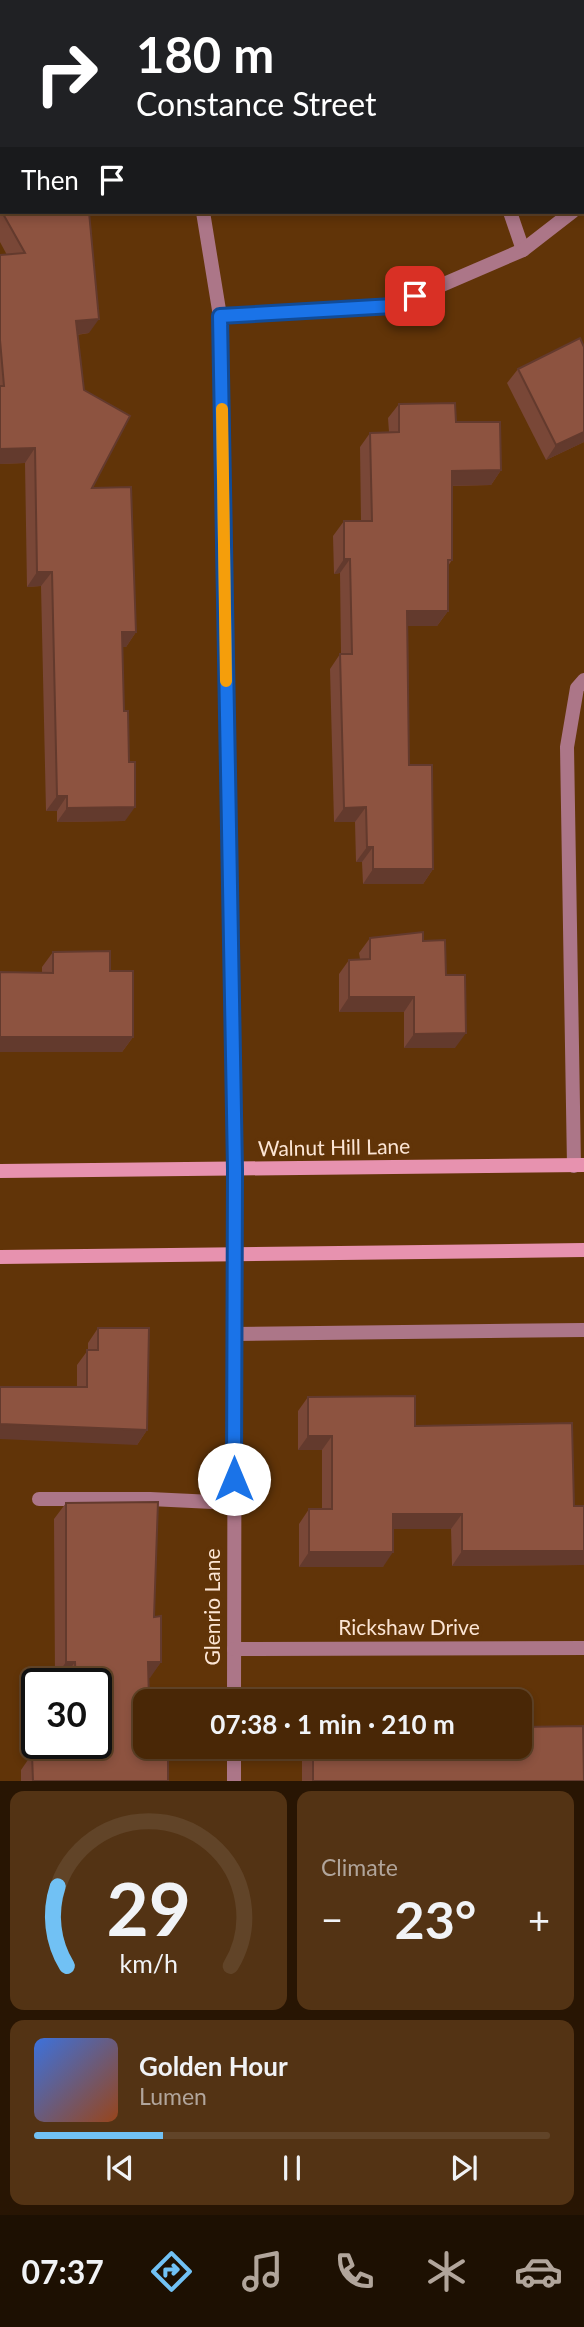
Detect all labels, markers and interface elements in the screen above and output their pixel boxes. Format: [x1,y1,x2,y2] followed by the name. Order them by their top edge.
[136,25,274,83] text: 180 m
[21,28,112,119] icon: right
[136,84,376,123] text: Constance Street
[93,161,131,199] icon: arrive
[21,164,79,196] text: Then
[385,266,445,326] pin
[396,277,434,315] icon: arrive
[258,1133,410,1160] street label: Walnut Hill Lane
[197,1442,271,1516] position arrow
[199,1548,224,1666] street label: Glenrio Lane
[338,1614,480,1639] street label: Rickshaw Drive
[21,1668,112,1759] speed limit sign: 30
[210,1708,455,1740] text: 07:38 · 1 min · 210 m
[321,1853,398,1881] text: Climate
[106,1865,191,1953] text: 29
[395,1888,476,1950] text: 23°
[321,1896,343,1942] text: −
[528,1896,550,1942] text: +
[119,1948,178,1978] text: km/h
[139,2050,288,2082] text: Golden Hour
[139,2082,207,2110] text: Lumen
[101,2149,139,2187] icon: previous
[273,2149,311,2187] icon: pause
[445,2149,483,2187] icon: next
[147,2247,196,2296] icon: directions
[238,2247,287,2296] icon: music
[330,2247,379,2296] icon: phone
[422,2247,471,2296] icon: climate
[514,2247,563,2296] icon: car
[21,2252,104,2291] text: 07:37

